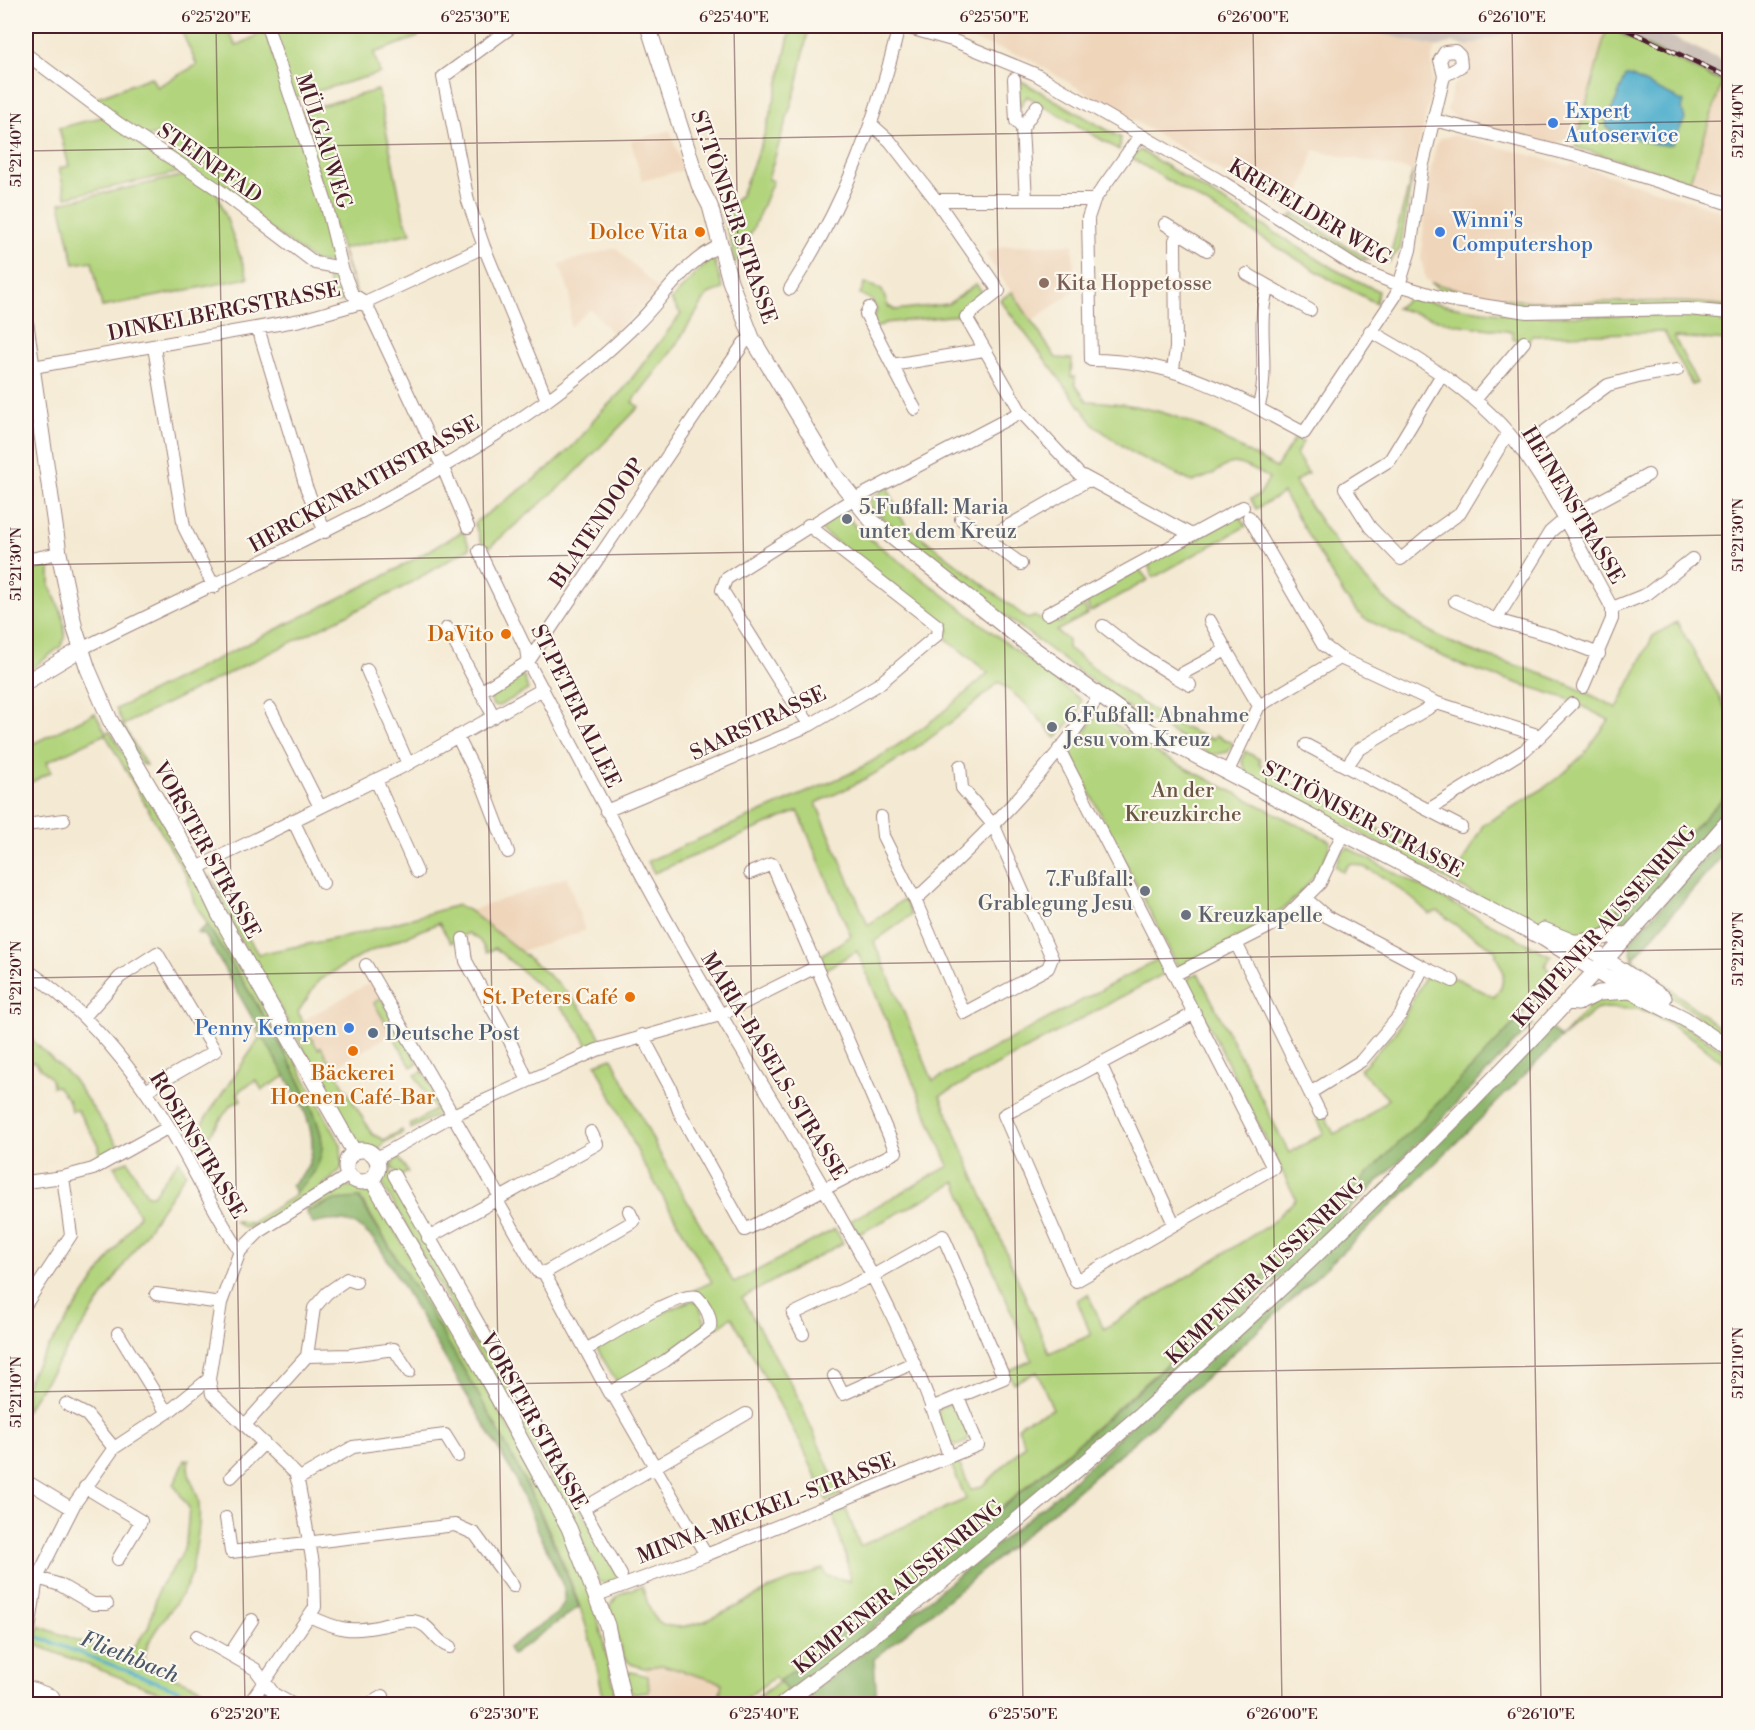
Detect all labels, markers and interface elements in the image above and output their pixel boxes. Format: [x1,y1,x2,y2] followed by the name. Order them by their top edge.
[181,8,251,27] text: 6°25'20"E
[440,8,510,27] text: 6°25'30"E
[699,8,769,27] text: 6°25'40"E
[959,8,1029,27] text: 6°25'50"E
[1217,8,1289,27] text: 6°26'00"E
[1478,8,1546,27] text: 6°26'10"E
[289,70,359,213] street label: MÜLGAUWEG
[1729,84,1748,158] text: 51°21'40"N
[1564,99,1679,149] place label: Expert Autoservice
[684,106,784,328] street label: ST.TÖNISER STRASSE
[7,113,26,187] text: 51°21'40"N
[1546,116,1560,130] marker: Expert Autoservice
[152,118,267,209] street label: STEINPFAD
[1223,154,1396,272] street label: KREFELDER WEG
[1451,208,1593,258] place label: Winni's Computershop
[589,220,688,246] place label: Dolce Vita
[693,225,707,239] marker: Dolce Vita
[1433,225,1447,239] marker: Winni's Computershop
[1056,271,1212,297] place label: Kita Hoppetosse
[1037,276,1051,290] marker: Kita Hoppetosse
[106,277,343,347] street label: DINKELBERGSTRASSE
[245,411,484,559] street label: HERCKENRATHSTRASSE
[1515,422,1629,589] street label: HEINENSTRASSE
[544,453,651,595] street label: BLATENDOOP
[859,495,1017,545] place label: 5.Fußfall: Maria unter dem Kreuz
[1729,498,1748,572] text: 51°21'30"N
[840,512,854,526] marker: 5.Fußfall: Maria unter dem Kreuz
[7,527,26,601] text: 51°21'30"N
[524,621,626,792] street label: ST.PETER ALLEE
[428,622,494,648] place label: DaVito
[499,627,513,641] marker: DaVito
[686,681,831,767] street label: SAARSTRASSE
[1063,703,1249,753] place label: 6.Fußfall: Abnahme Jesu vom Kreuz
[1045,720,1059,734] marker: 6.Fußfall: Abnahme Jesu vom Kreuz
[1257,754,1469,884] street label: ST.TÖNISER STRASSE
[146,757,266,944] street label: VORSTER STRASSE
[1124,778,1242,828] park label: An der Kreuzkirche
[1507,820,1703,1033] street label: KEMPENER AUSSENRING
[978,867,1133,917] place label: 7.Fußfall: Grablegung Jesu
[1138,884,1152,898] marker: 7.Fußfall: Grablegung Jesu
[1198,903,1323,929] place label: Kreuzkapelle
[1179,908,1193,922] marker: Kreuzkapelle
[1729,912,1748,986] text: 51°21'20"N
[7,941,26,1015] text: 51°21'20"N
[695,948,852,1185] street label: MARIA-BASELS-STRASSE
[483,985,618,1011] place label: St. Peters Café
[623,990,637,1004] marker: St. Peters Café
[195,1016,337,1042] place label: Penny Kempen
[342,1021,356,1035] marker: Penny Kempen
[385,1021,521,1047] place label: Deutsche Post
[366,1026,380,1040] marker: Deutsche Post
[346,1044,360,1058] marker: Bäckerei Hoenen Café-Bar
[271,1061,435,1111] place label: Bäckerei Hoenen Café-Bar
[143,1067,251,1224] street label: ROSENSTRASSE
[1161,1172,1371,1371] street label: KEMPENER AUSSENRING
[1729,1327,1748,1399] text: 51°21'10"N
[473,1328,593,1515] street label: VORSTER STRASSE
[7,1356,26,1428] text: 51°21'10"N
[633,1448,899,1570] street label: MINNA-MECKEL-STRASSE
[788,1495,1009,1680] street label: KEMPENER AUSSENRING
[76,1625,183,1690] water label: Fliethbach
[210,1705,280,1724] text: 6°25'20"E
[469,1705,539,1724] text: 6°25'30"E
[729,1705,799,1724] text: 6°25'40"E
[988,1705,1058,1724] text: 6°25'50"E
[1246,1705,1318,1724] text: 6°26'00"E
[1507,1705,1575,1724] text: 6°26'10"E

